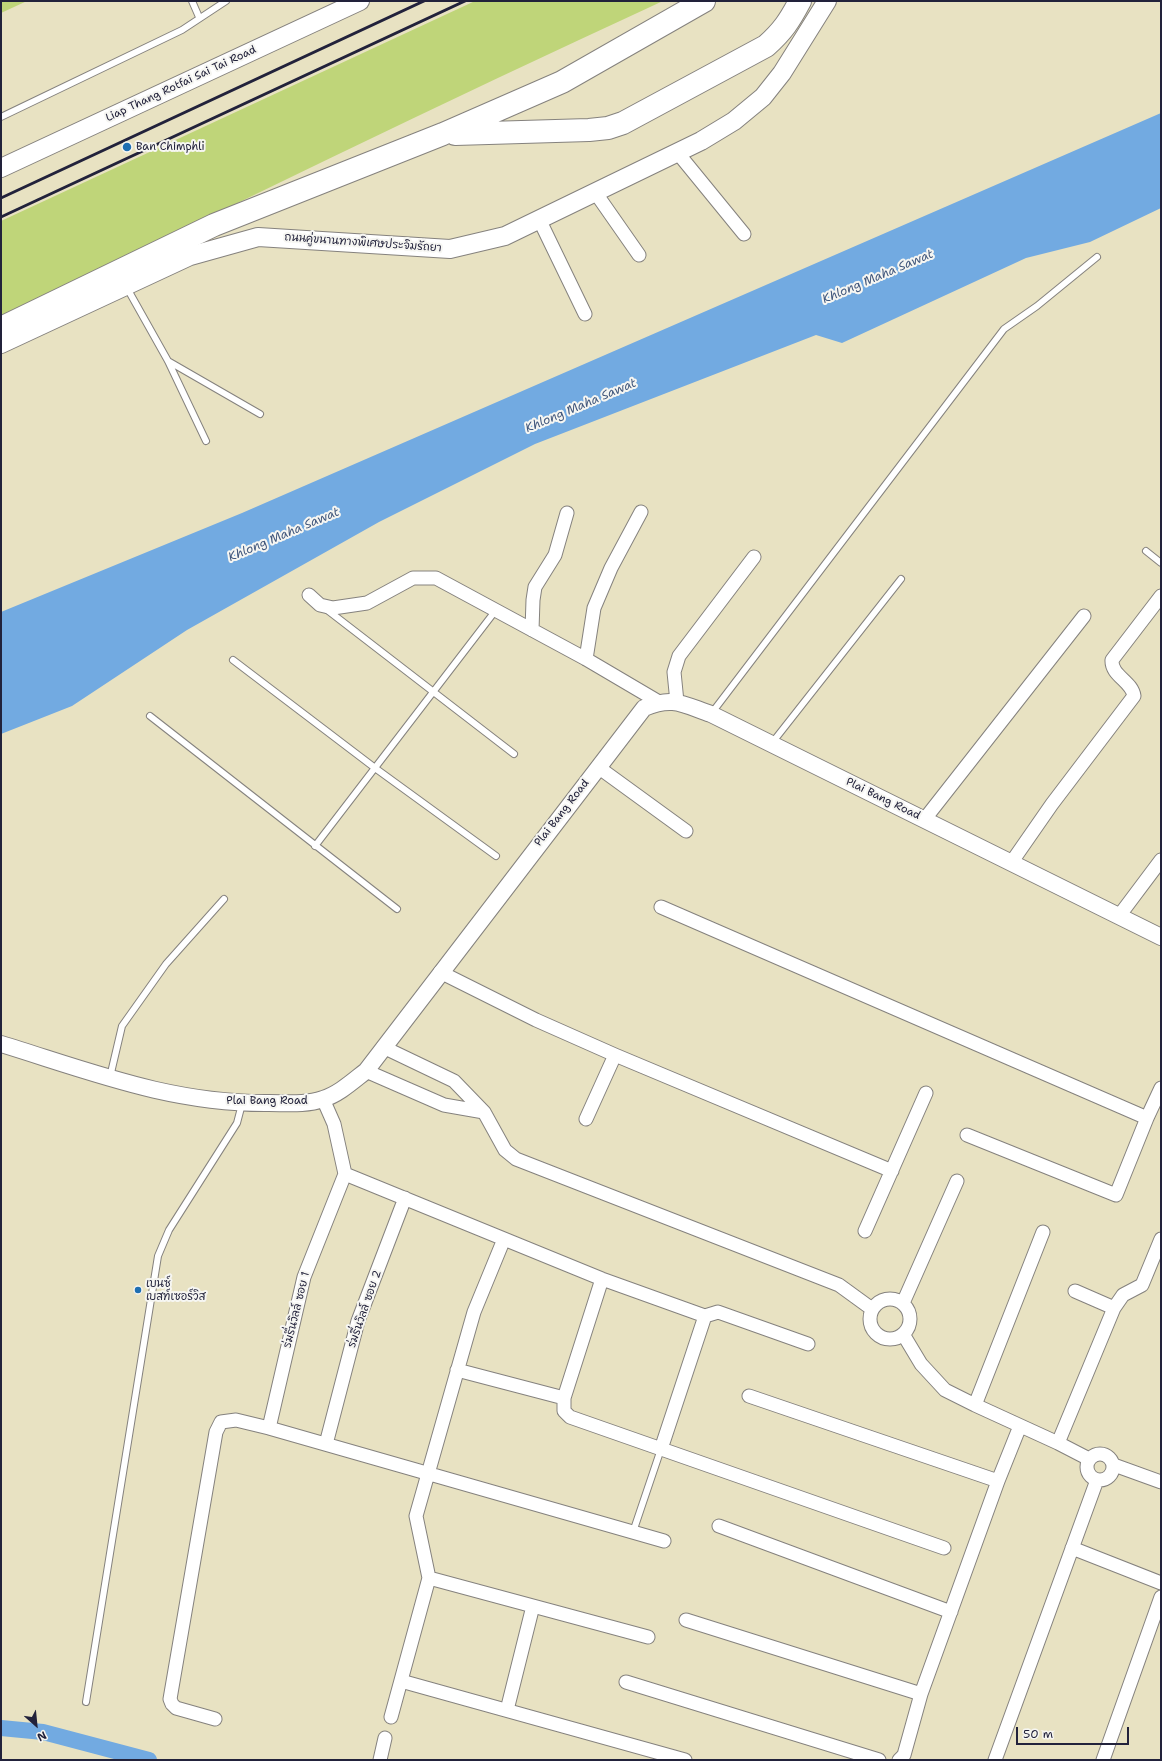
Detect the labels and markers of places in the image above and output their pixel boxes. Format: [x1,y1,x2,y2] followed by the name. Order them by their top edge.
[136,140,205,154] place label: Ban Chimphli
[121,141,133,153] marker: Ban Chimphli
[146,1277,205,1303] place label: เบนซ์ เบสท์เซอร์วิส
[133,1285,143,1295] marker: เบนซ์ เบสท์เซอร์วิส

